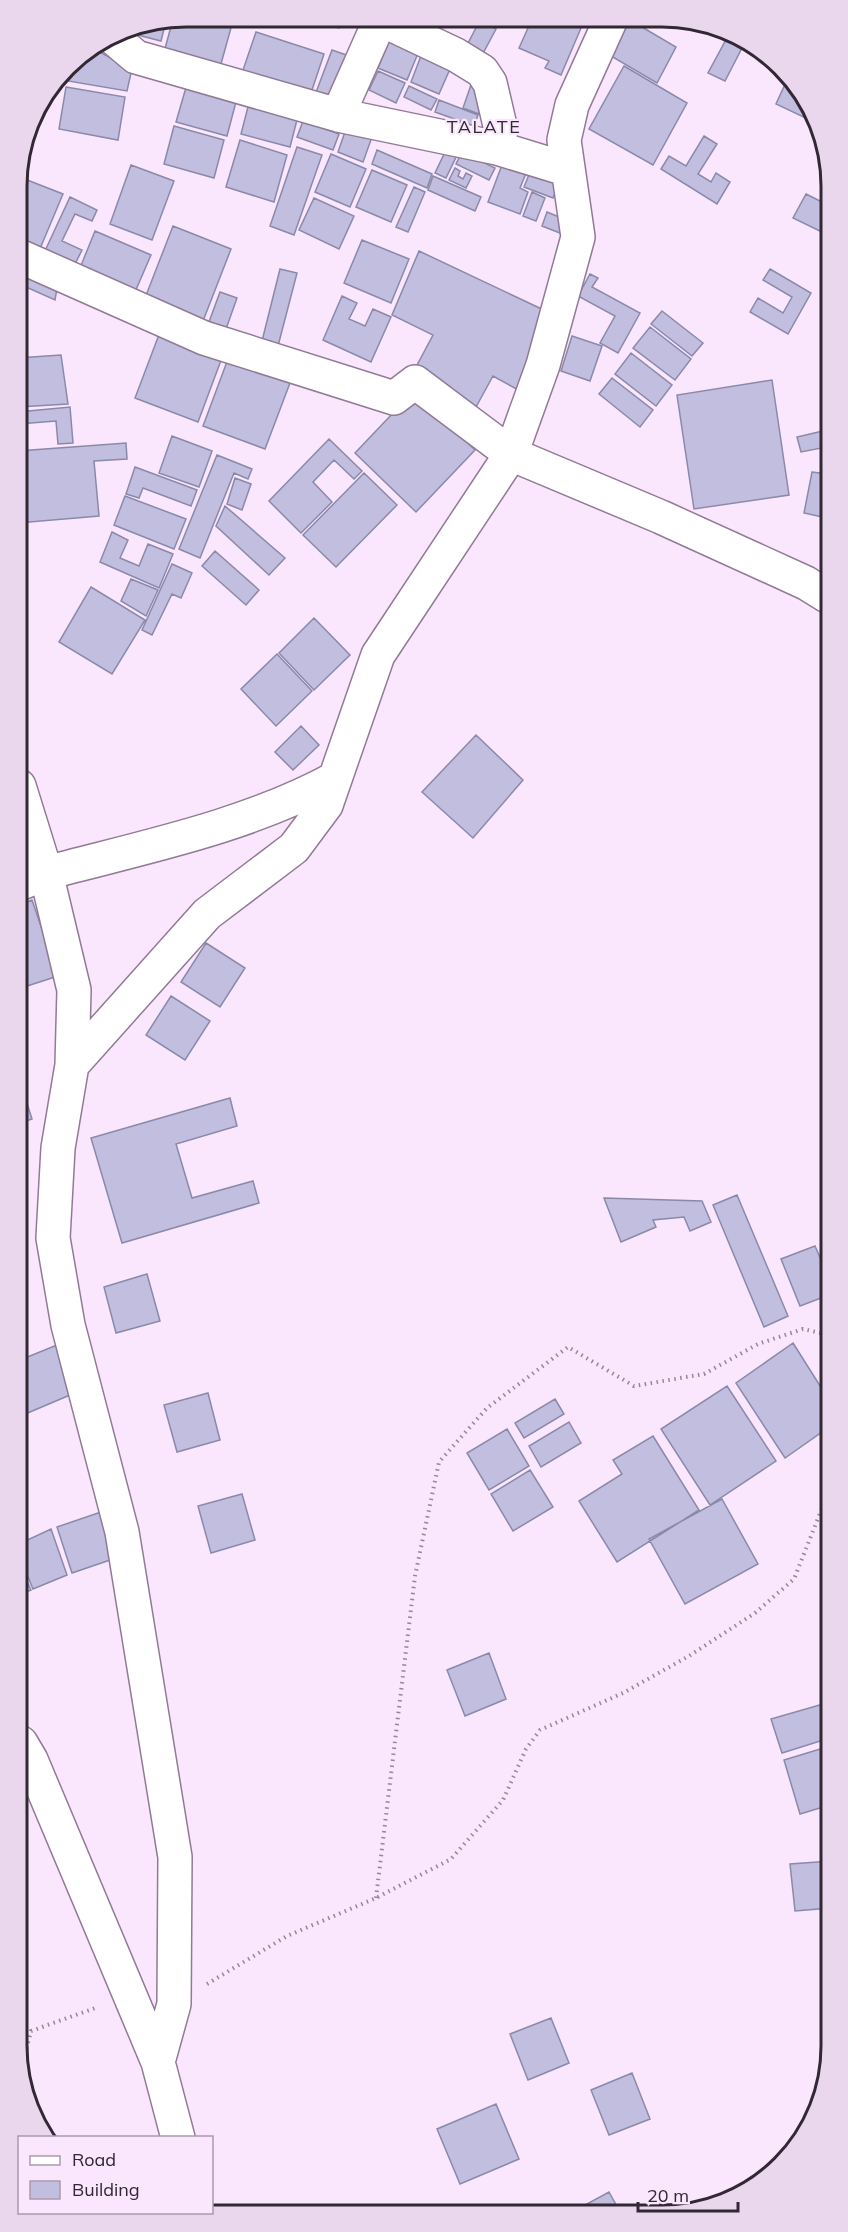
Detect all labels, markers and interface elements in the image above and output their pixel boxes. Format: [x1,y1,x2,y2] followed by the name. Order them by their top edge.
[447,115,521,138] district label: TALATE
[18,2136,213,2214] legend
[72,2148,116,2171] text: Road
[638,2175,738,2213] scale bar
[72,2178,140,2201] text: Building
[647,2184,689,2207] text: 20 m

